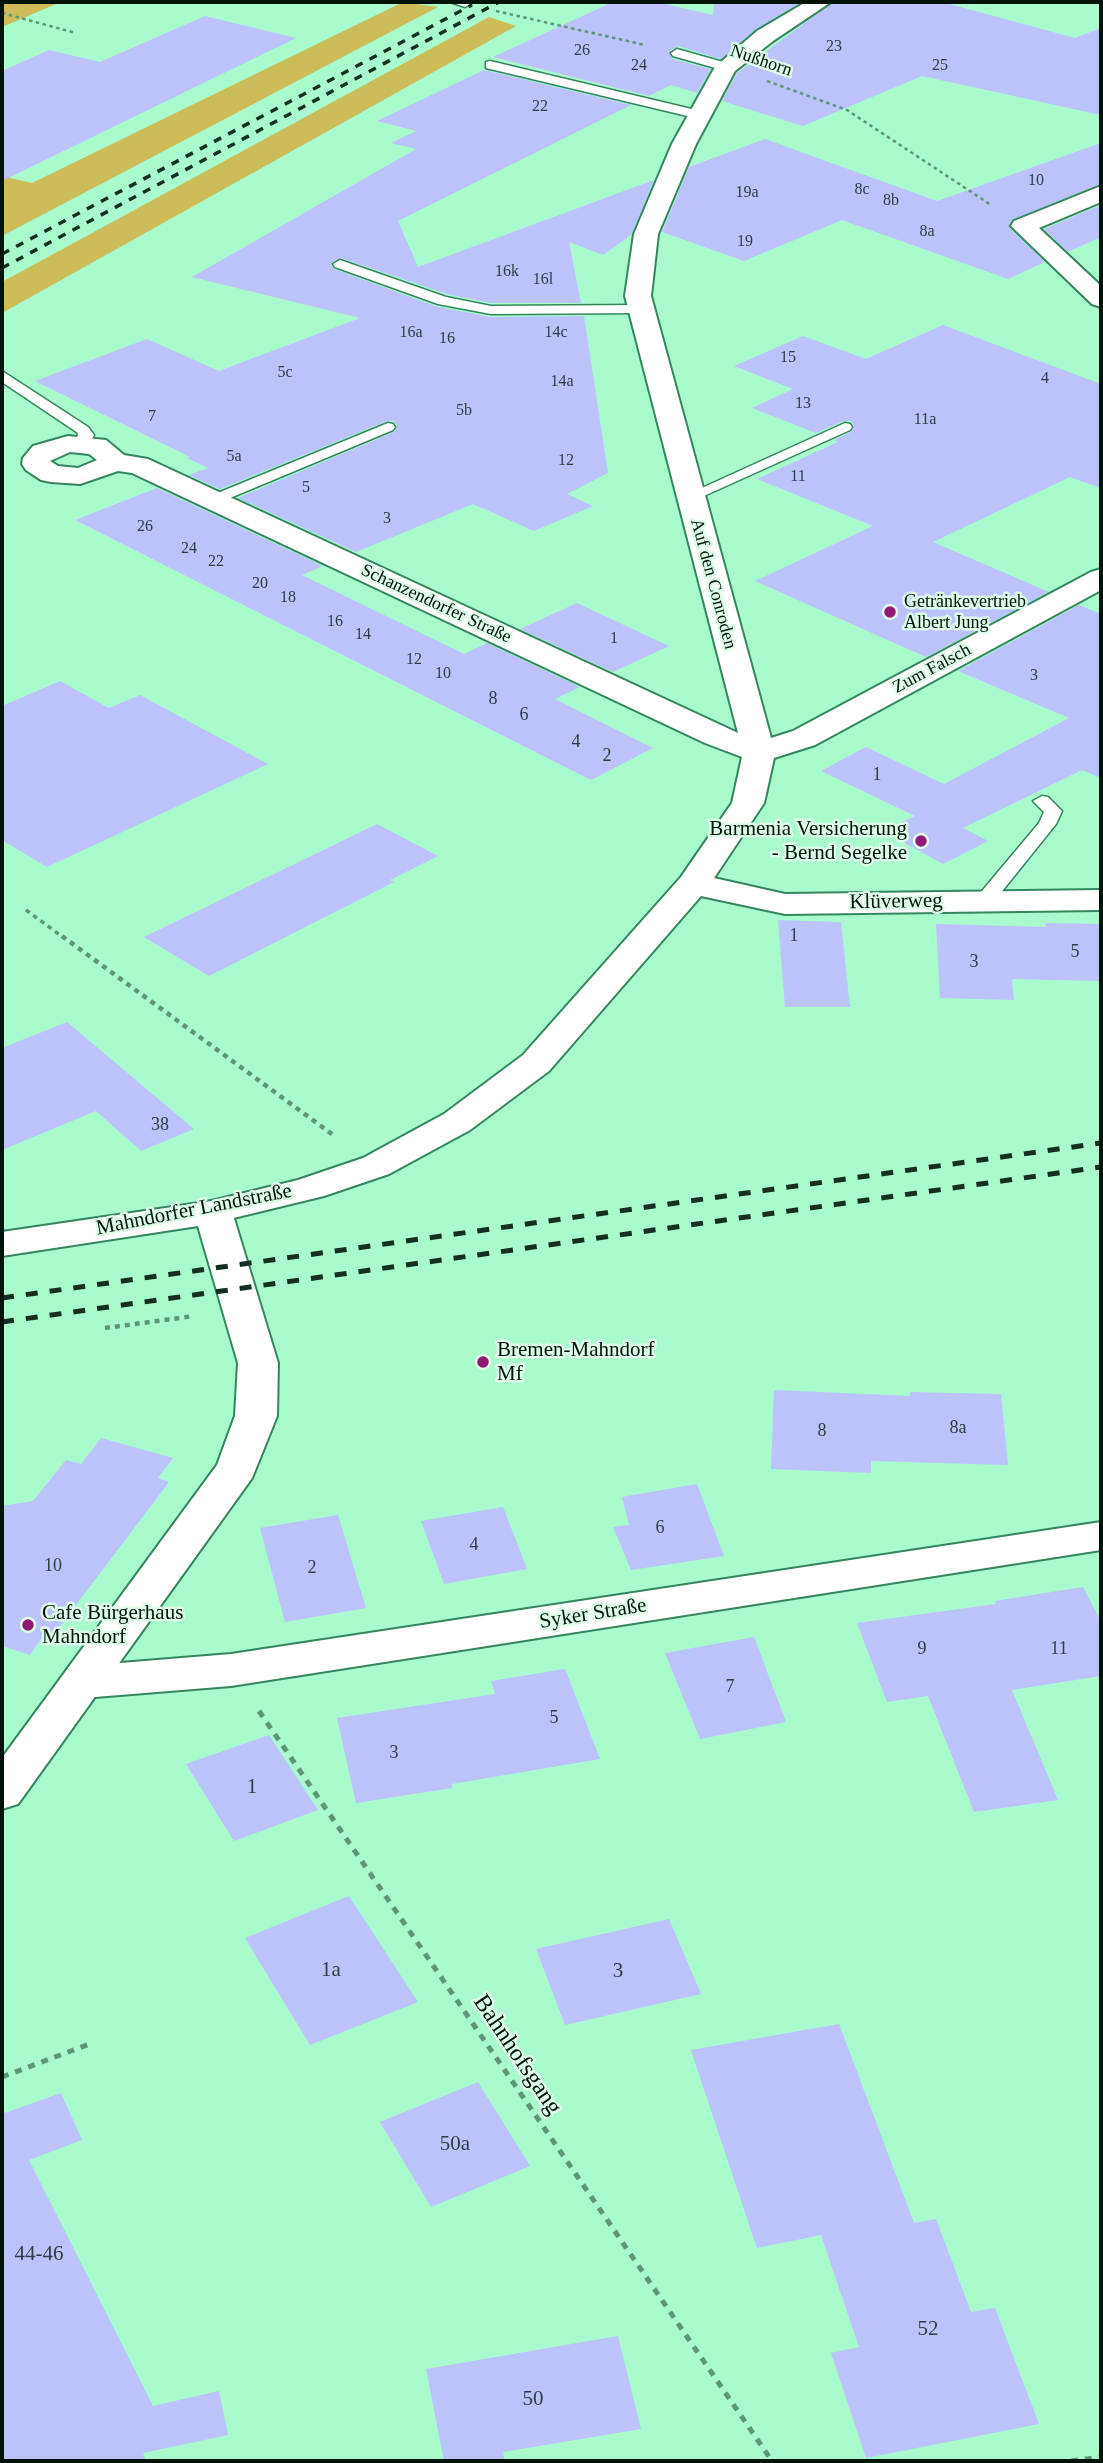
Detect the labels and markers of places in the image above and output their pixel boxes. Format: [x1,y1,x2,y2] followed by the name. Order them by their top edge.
[904,591,1026,634] place label: Getränkevertrieb Albert Jung
[882,604,898,620] marker: Getränkevertrieb Albert Jung
[709,816,907,866] place label: Barmenia Versicherung - Bernd Segelke
[913,833,929,849] marker: Barmenia Versicherung - Bernd Segelke
[497,1337,654,1387] place label: Bremen-Mahndorf Mf
[475,1354,491,1370] marker: Bremen-Mahndorf Mf
[42,1600,183,1650] place label: Cafe Bürgerhaus Mahndorf
[20,1617,36,1633] marker: Cafe Bürgerhaus Mahndorf

